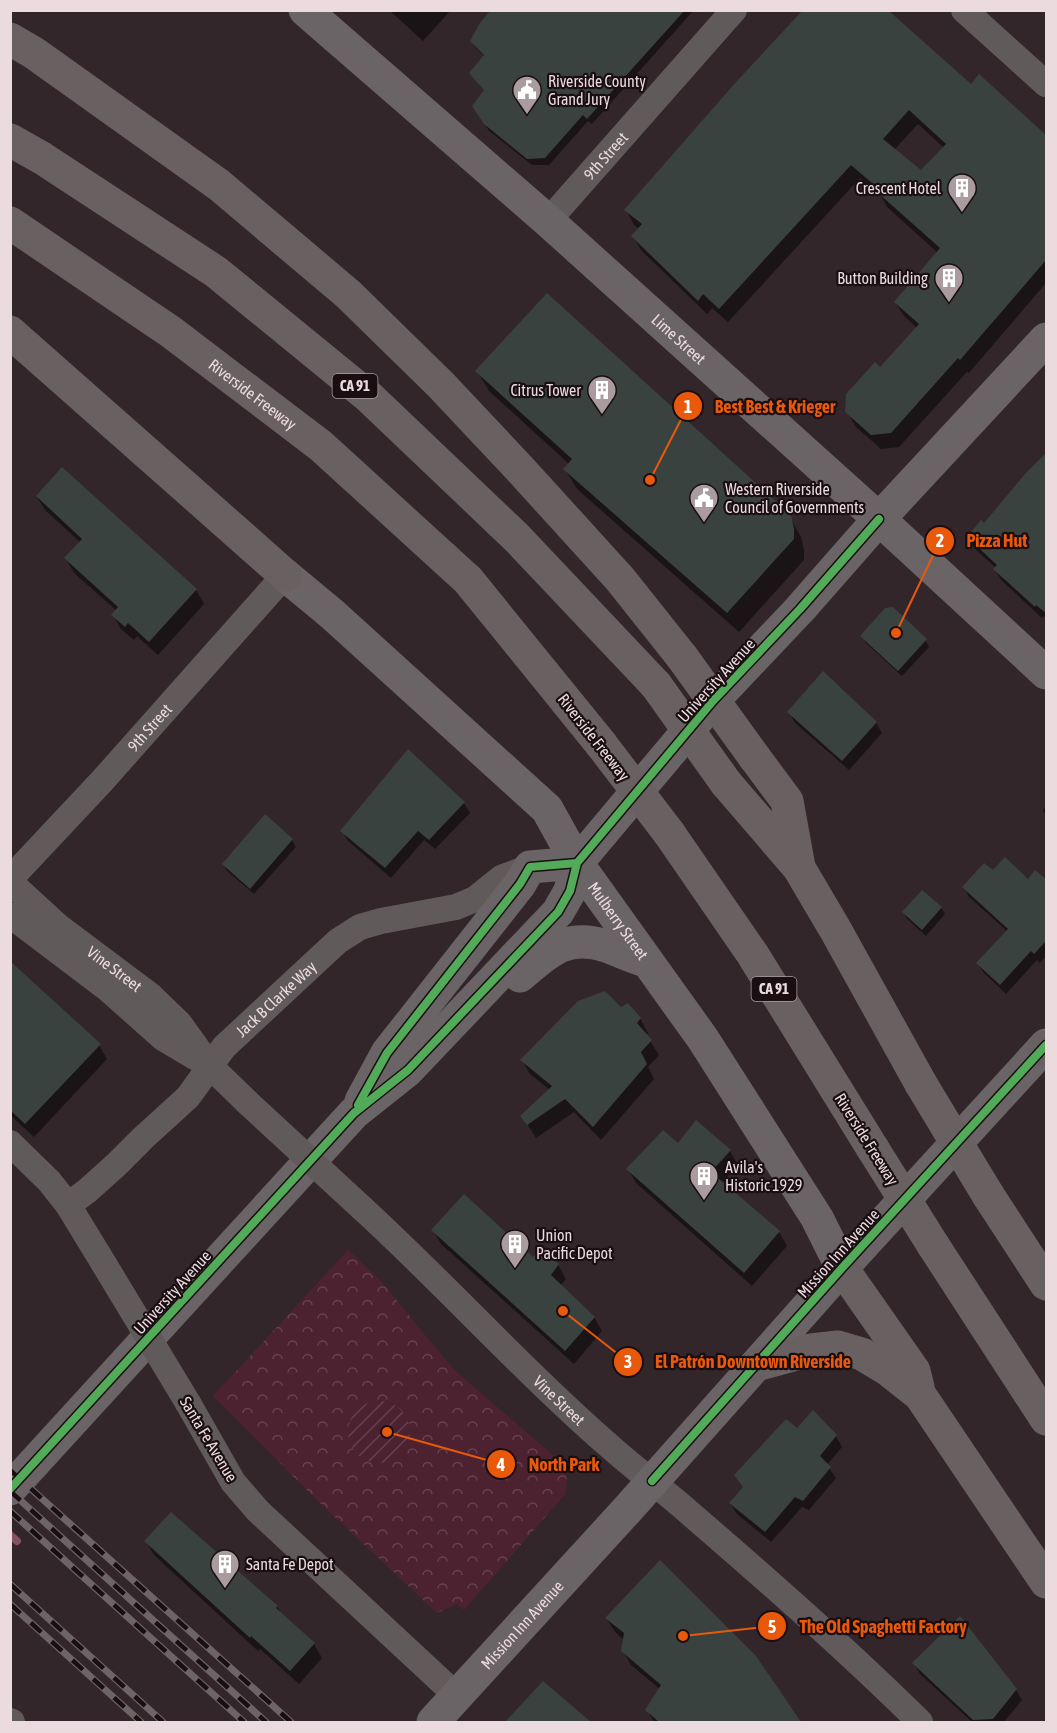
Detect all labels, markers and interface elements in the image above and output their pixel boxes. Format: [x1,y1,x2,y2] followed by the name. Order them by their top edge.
[548,72,646,109] place label: Riverside County Grand Jury
[511,74,543,116] public building icon: Riverside County Grand Jury
[580,128,631,183] street label: 9th Street
[946,172,978,214] building icon: Crescent Hotel
[856,179,942,197] place label: Crescent Hotel
[933,262,965,304] building icon: Button Building
[837,269,928,288] place label: Button Building
[648,310,710,368] street label: Lime Street
[205,355,300,434] street label: Riverside Freeway
[332,374,378,398] road number: CA 91
[586,374,618,416] building icon: Citrus Tower
[510,381,581,399] place label: Citrus Tower
[673,388,848,424] callout: Best Best & Krieger
[684,396,692,417] text: 1
[715,396,836,417] text: Best Best & Krieger
[725,480,865,516] place label: Western Riverside Council of Governments
[688,482,720,524] public building icon: Western Riverside Council of Governments
[925,523,1040,559] callout: Pizza Hut
[936,530,944,551] text: 2
[967,530,1028,551] text: Pizza Hut
[674,634,759,726] street label: University Avenue
[554,690,634,785] street label: Riverside Freeway
[124,700,176,755] street label: 9th Street
[584,878,652,963] street label: Mulberry Street
[84,942,146,995] street label: Vine Street
[232,957,320,1040] street label: Jack B Clarke Way
[752,977,796,1001] road number: CA 91
[831,1090,903,1189] street label: Riverside Freeway
[725,1158,802,1194] place label: Avila's Historic 1929
[688,1160,720,1202] building icon: Avila's Historic 1929
[794,1205,882,1301] street label: Mission Inn Avenue
[536,1226,613,1263] place label: Union Pacific Depot
[499,1228,531,1270] building icon: Union Pacific Depot
[130,1246,215,1338] street label: University Avenue
[613,1344,863,1380] callout: El Patrón Downtown Riverside
[624,1351,632,1372] text: 3
[655,1351,851,1372] text: El Patrón Downtown Riverside
[530,1372,589,1429] street label: Vine Street
[177,1393,241,1485] street label: Santa Fe Avenue
[486,1446,611,1482] callout: North Park
[496,1454,505,1475] text: 4
[529,1454,600,1475] text: North Park
[209,1548,241,1590] building icon: Santa Fe Depot
[246,1555,334,1574] place label: Santa Fe Depot
[477,1577,567,1672] street label: Mission Inn Avenue
[757,1608,978,1644] callout: The Old Spaghetti Factory
[768,1616,776,1637] text: 5
[799,1616,967,1637] text: The Old Spaghetti Factory

